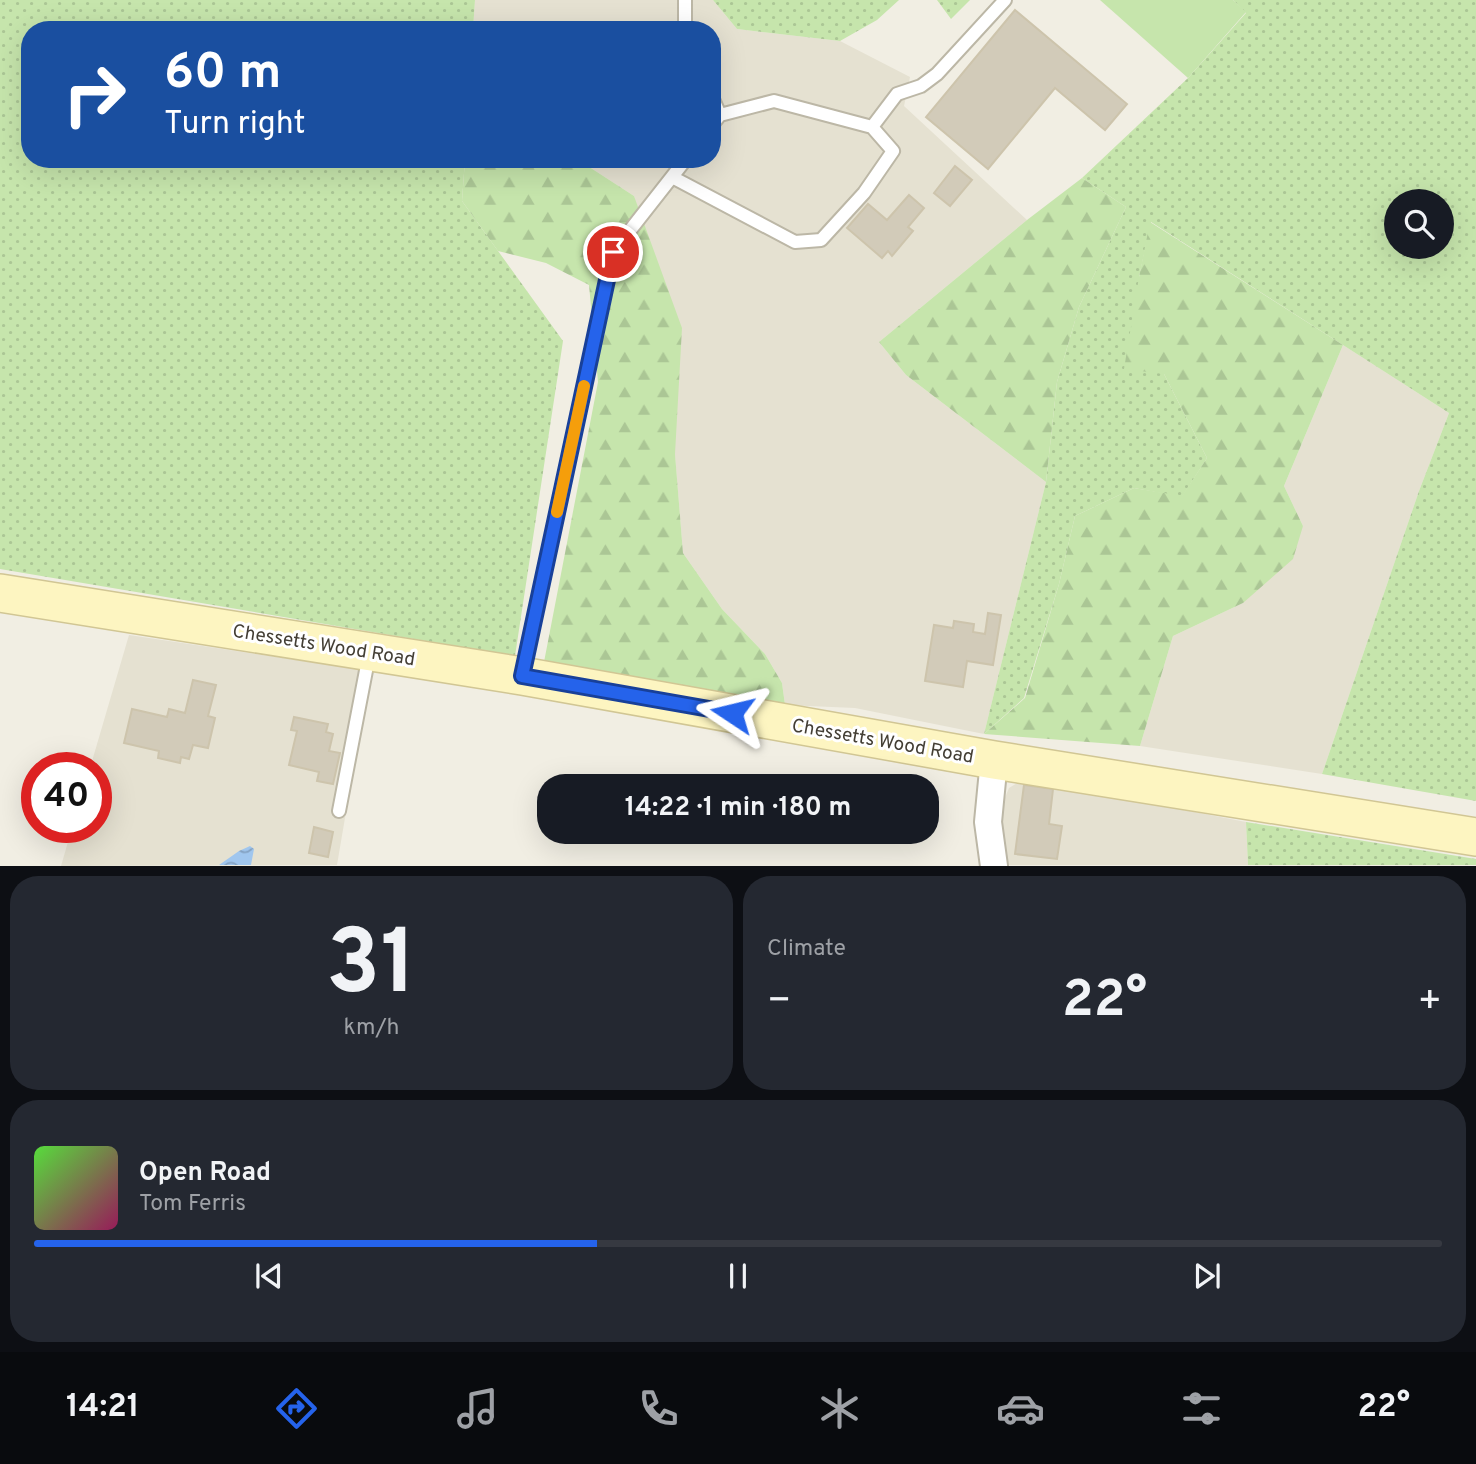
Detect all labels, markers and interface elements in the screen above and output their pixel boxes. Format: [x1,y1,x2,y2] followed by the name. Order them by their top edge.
[164,44,282,106] text: 60 m
[49,49,140,140] icon: right
[164,105,306,145] text: Turn right
[1384,189,1454,259] map controls
[1384,189,1454,259] button: search
[583,222,643,282] pin
[594,233,632,271] icon: arrive
[231,620,417,672] street label: Chessetts Wood Road
[695,676,769,750] position arrow
[790,714,976,770] street label: Chessetts Wood Road
[21,752,112,843] speed limit sign: 40
[625,792,851,825] text: 14:22 · 1 min · 180 m
[326,911,417,1026] text: 31
[767,935,846,964] text: Climate
[1062,969,1147,1035] text: 22°
[767,978,792,1027] text: −
[1417,978,1442,1027] text: +
[344,1014,399,1043] text: km/h
[139,1157,271,1190] text: Open Road
[139,1190,246,1219] text: Tom Ferris
[250,1257,288,1295] icon: previous
[719,1257,757,1295] icon: pause
[1188,1257,1226,1295] icon: next
[272,1384,321,1433] icon: directions
[453,1384,502,1433] icon: music
[634,1384,683,1433] icon: phone
[815,1384,864,1433] icon: climate
[996,1384,1045,1433] icon: car
[1177,1384,1226,1433] icon: filters
[66,1388,140,1428] text: 14:21
[1358,1388,1410,1428] text: 22°

